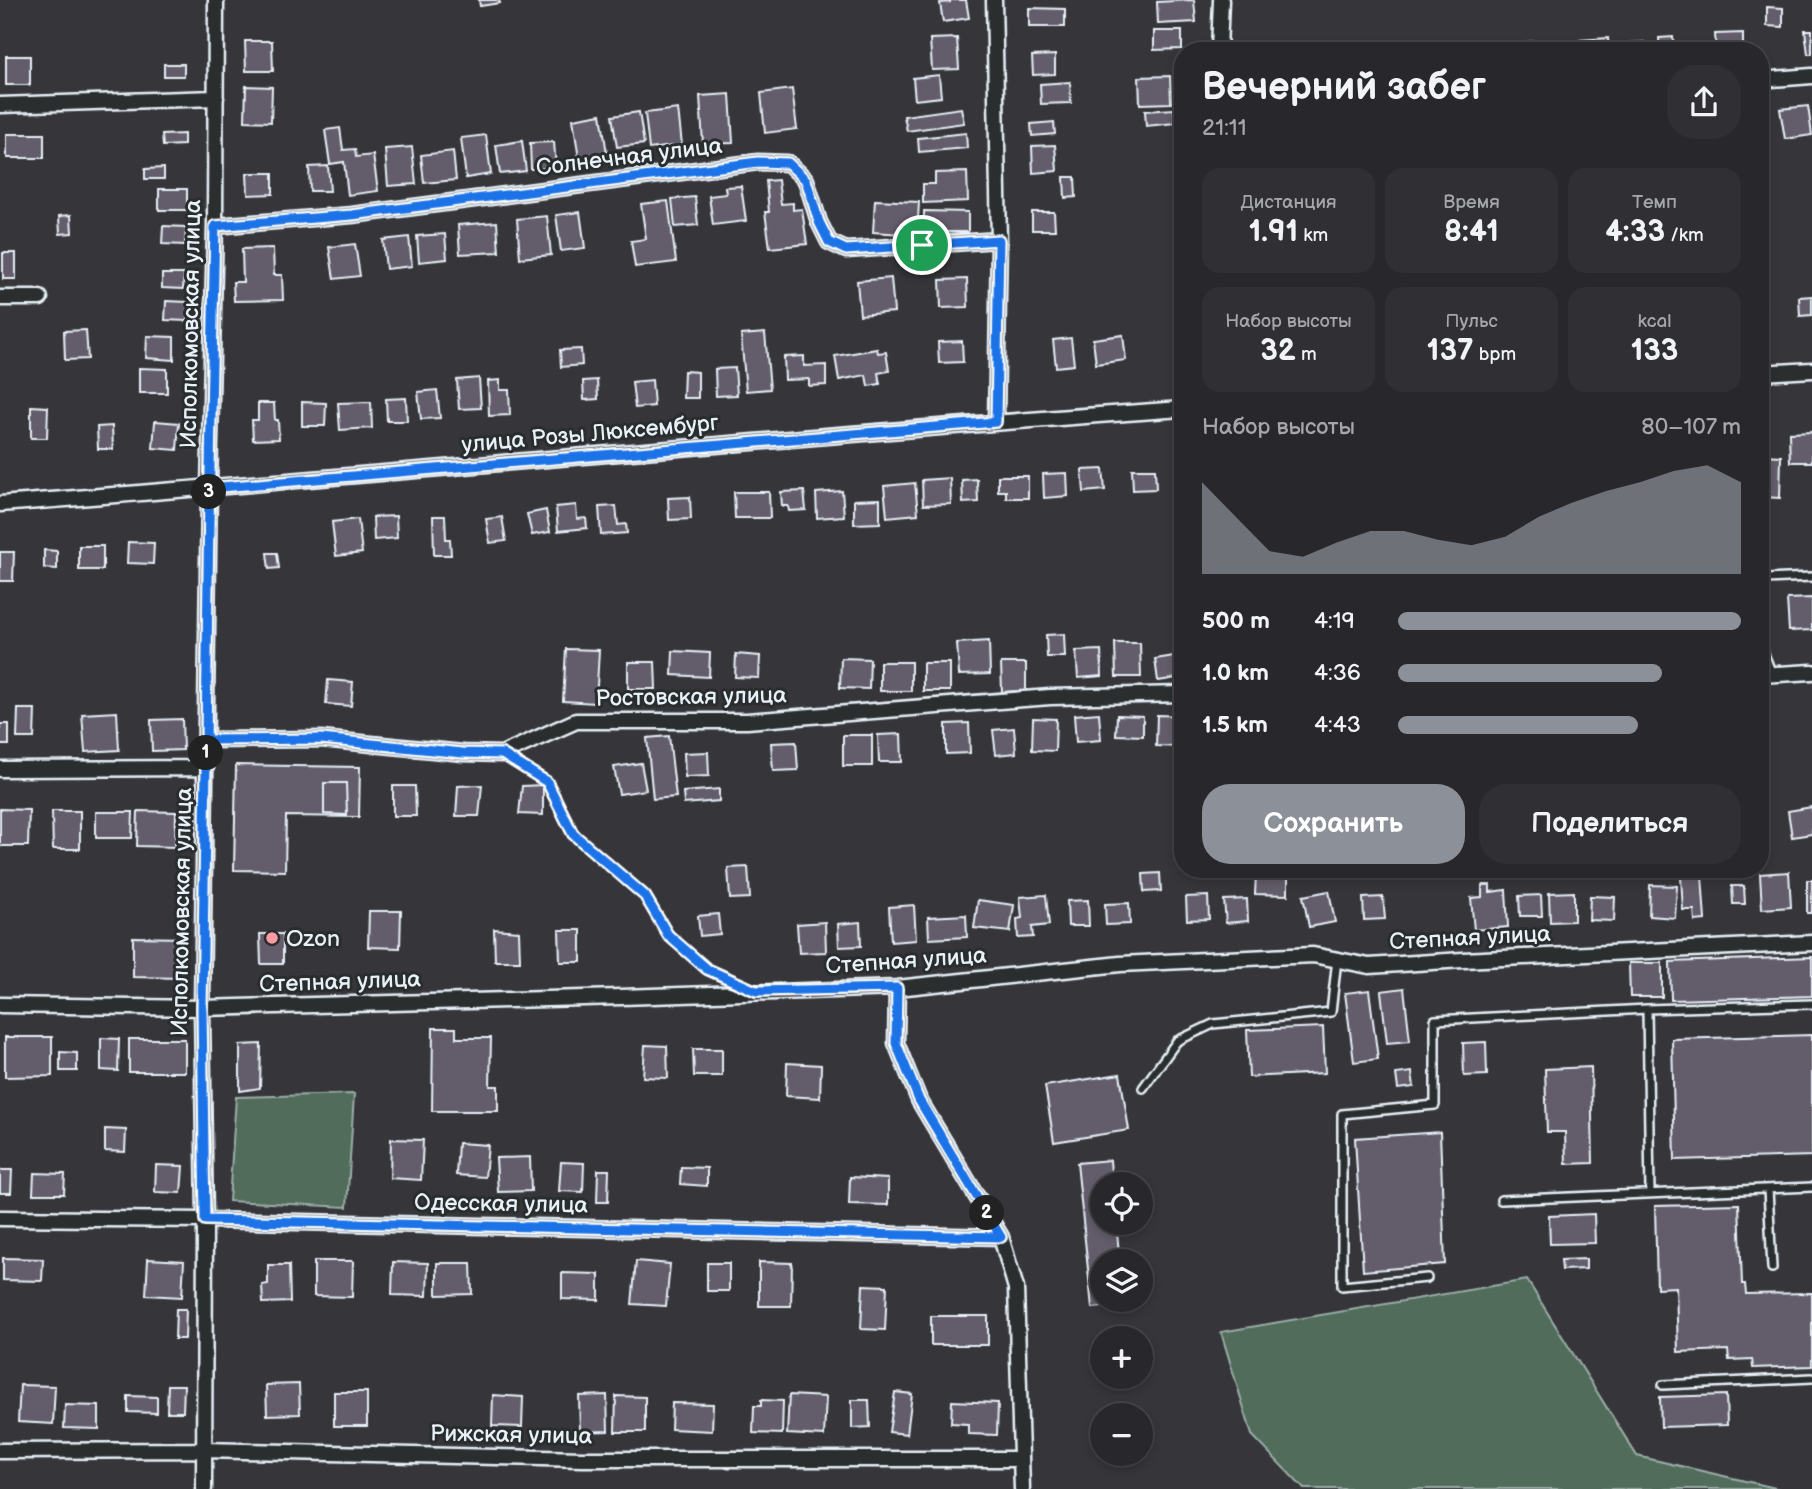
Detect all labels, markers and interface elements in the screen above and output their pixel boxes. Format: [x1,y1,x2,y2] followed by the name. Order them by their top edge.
[1202,65,1486,110] text: Вечерний забег
[1667,65,1741,139] button: share
[1202,114,1247,142] text: 21:11
[534,132,724,182] street label: Солнечная улица
[1240,191,1337,214] text: Дистанция
[1443,191,1500,214] text: Время
[1632,191,1677,214] text: Темп
[175,199,207,449] street label: Исполкомовская улица
[1249,214,1298,250] text: 1.91
[1444,214,1499,250] text: 8:41
[1605,214,1665,250] text: 4:33
[892,215,952,275] pin
[1298,224,1328,247] text: km
[1665,224,1704,247] text: /km
[903,226,941,264] icon: arrive
[1225,310,1352,333] text: Набор высоты
[1445,310,1498,333] text: Пульс
[1637,310,1672,333] text: kcal
[1260,333,1296,369] text: 32
[1427,333,1474,369] text: 137
[1631,333,1678,369] text: 133
[1296,343,1317,366] text: m
[1474,343,1516,366] text: bpm
[460,409,720,459] street label: улица Розы Люксембург
[1202,413,1355,441] text: Набор высоты
[1641,413,1741,441] text: 80–107 m
[192,475,227,510] pin: 3
[203,480,214,503] text: 3
[1202,607,1270,635] text: 500 m
[1314,607,1355,635] text: 4:19
[1202,659,1269,687] text: 1.0 km
[1314,659,1361,687] text: 4:36
[595,681,787,713] street label: Ростовская улица
[1202,711,1268,739] text: 1.5 km
[1314,711,1361,739] text: 4:43
[188,736,224,770] pin: 1
[202,741,210,764] text: 1
[1202,784,1465,864] button: Сохранить
[1479,784,1741,864] button: Поделиться
[166,787,198,1037] street label: Исполкомовская улица
[1389,920,1552,956] street label: Степная улица
[286,925,340,953] place label: Ozon
[264,930,280,946] marker: Ozon
[824,941,988,981] street label: Степная улица
[259,965,422,999] street label: Степная улица
[1090,1172,1153,1466] map controls
[1090,1172,1153,1235] button: locate
[414,1188,589,1220] street label: Одесская улица
[970,1196,1004,1230] pin: 2
[981,1201,992,1224] text: 2
[1090,1249,1153,1312] button: layers
[1090,1326,1153,1389] button: +
[1090,1403,1153,1466] button: −
[430,1420,593,1450] street label: Рижская улица

